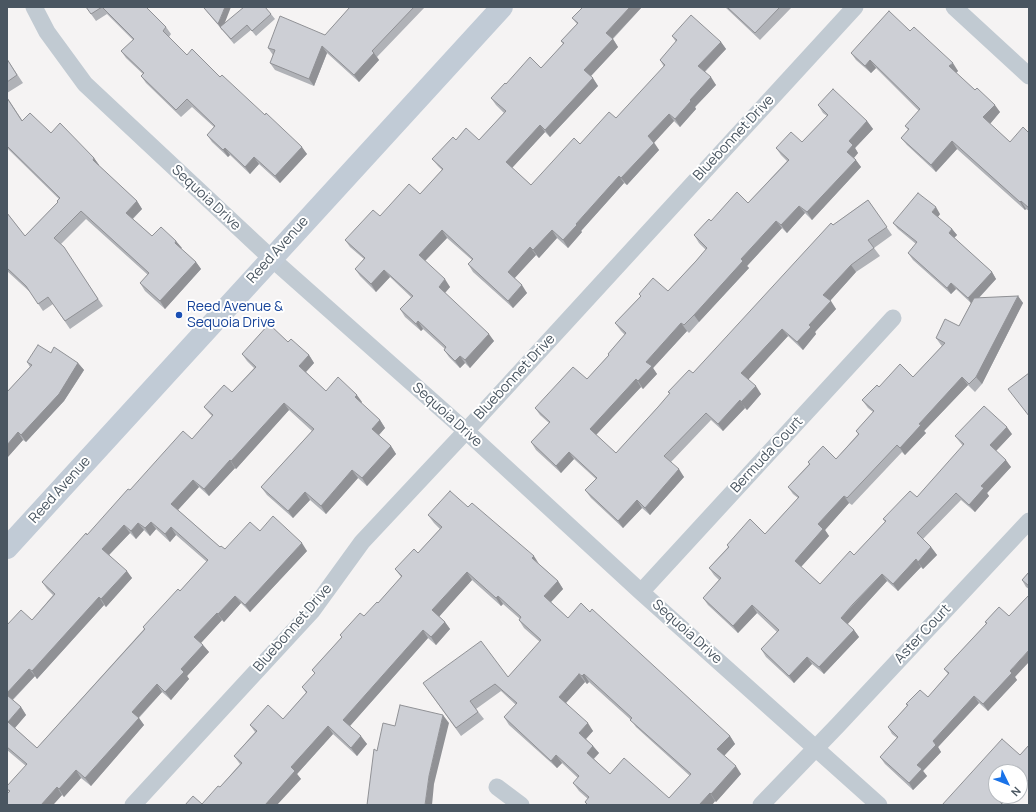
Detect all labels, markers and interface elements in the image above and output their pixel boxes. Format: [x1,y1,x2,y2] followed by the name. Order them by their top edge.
[690,92,778,184] street label: Bluebonnet Drive
[168,162,244,234] street label: Sequoia Drive
[244,213,312,287] street label: Reed Avenue
[187,299,283,332] place label: Reed Avenue & Sequoia Drive
[174,310,184,320] marker: Reed Avenue & Sequoia Drive
[471,331,559,423] street label: Bluebonnet Drive
[409,379,485,451] street label: Sequoia Drive
[727,413,807,497] street label: Bermuda Court
[26,453,94,527] street label: Reed Avenue
[250,581,336,675] street label: Bluebonnet Drive
[649,596,725,668] street label: Sequoia Drive
[891,601,955,667] street label: Aster Court
[988,764,1028,804] north arrow
[1008,784,1025,800] text: N

